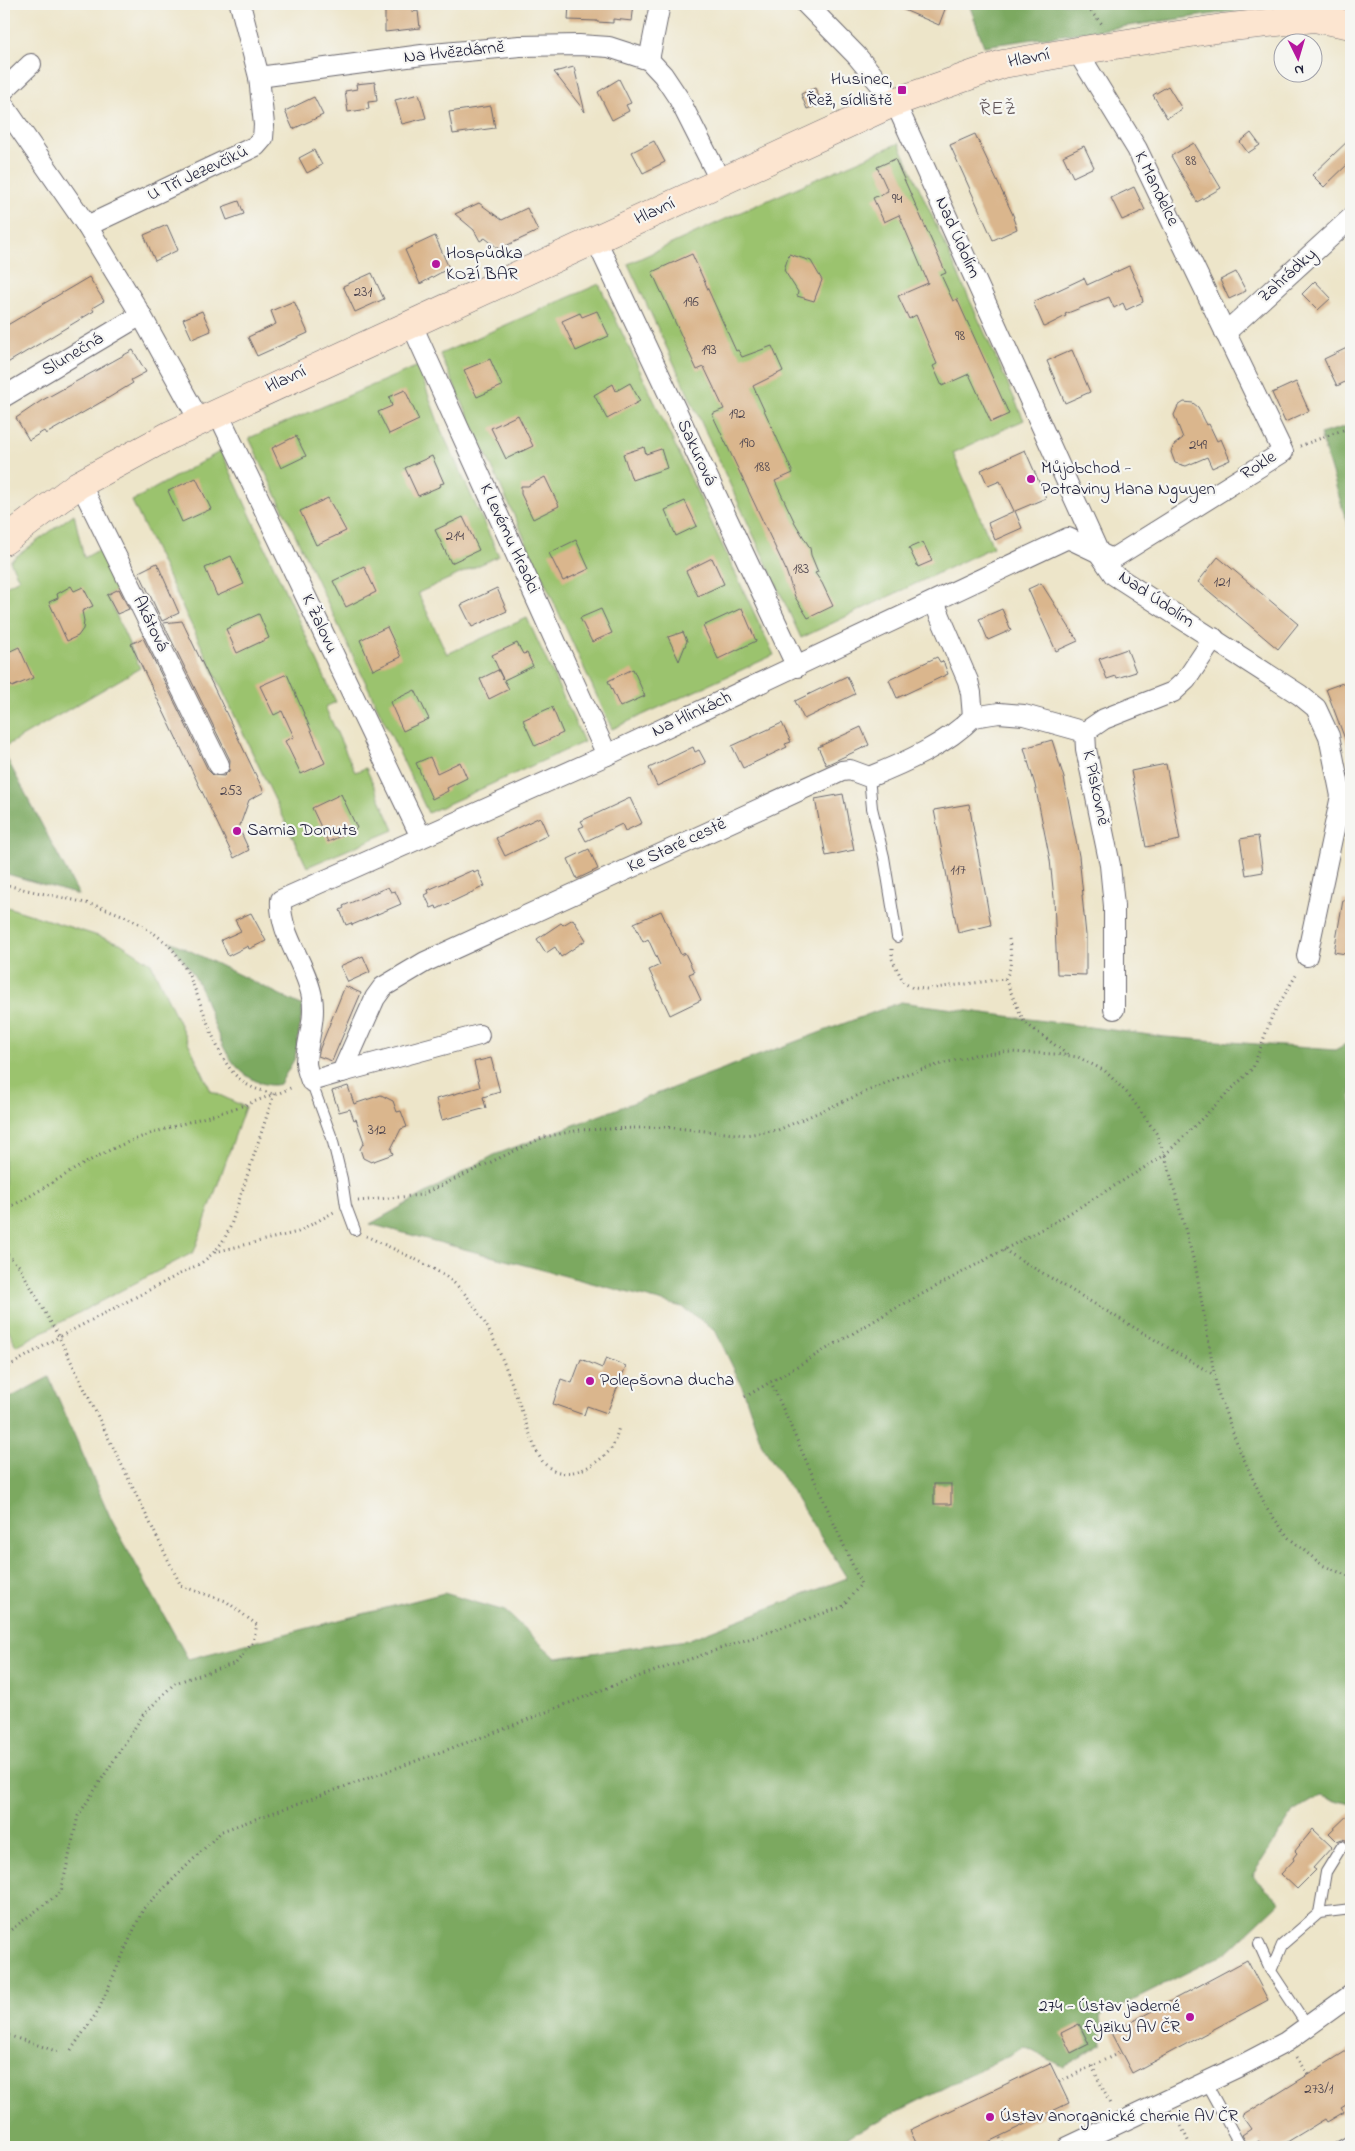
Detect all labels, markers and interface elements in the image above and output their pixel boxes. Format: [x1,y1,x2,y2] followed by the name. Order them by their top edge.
[1272,32,1322,82] north arrow
[402,35,507,71] street label: Na Hvězdárně
[1006,42,1052,76] street label: Hlavní
[1293,59,1305,80] text: N
[807,67,893,114] place label: Husinec, Řež, sídliště
[896,84,908,96] marker: Husinec, Řež, sídliště
[979,95,1017,124] district label: ŘEŽ
[143,139,253,209] street label: U Tří Jezevčíků
[1127,147,1186,231] street label: K Mandelce
[1185,150,1197,172] house number: 88
[892,188,902,210] house number: 94
[630,191,680,233] street label: Hlavní
[927,193,987,283] street label: Nad Údolím
[446,241,523,288] place label: Hospůdka KOZÍ BAR
[1253,243,1323,309] street label: Zahrádky
[430,258,442,270] marker: Hospůdka KOZÍ BAR
[354,281,372,303] house number: 231
[683,291,699,313] house number: 196
[955,325,965,347] house number: 98
[37,326,109,384] street label: Slunečná
[701,339,717,361] house number: 193
[261,359,311,401] street label: Hlavní
[729,403,746,425] house number: 192
[669,416,723,490] street label: Sakurová
[739,432,755,454] house number: 190
[1189,434,1208,456] house number: 249
[1236,444,1283,487] street label: Rokle
[754,456,770,478] house number: 188
[1041,456,1215,504] place label: Můjobchod - Potraviny Hana Nguyen
[1025,473,1037,485] marker: Můjobchod - Potraviny Hana Nguyen
[472,480,546,598] street label: K Levému Hradci
[446,525,464,547] house number: 214
[793,558,809,580] house number: 183
[1113,565,1199,635] street label: Nad Údolím
[1214,571,1231,593] house number: 121
[294,590,344,658] street label: K Žalovu
[125,592,175,656] street label: Akátová
[648,685,736,745] street label: Na Hlinkách
[1074,748,1116,829] street label: K Pískovně
[220,780,242,802] house number: 253
[623,811,731,880] street label: Ke Staré cestě
[247,818,357,844] place label: Sarnia Donuts
[231,825,243,837] marker: Sarnia Donuts
[950,859,966,881] house number: 117
[368,1119,387,1141] house number: 312
[600,1368,734,1394] place label: Polepšovna ducha
[584,1375,596,1387] marker: Polepšovna ducha
[1039,1994,1181,2041] place label: 274 - Ústav jaderné fyziky AV ČR
[1184,2011,1196,2023] marker: 274 - Ústav jaderné fyziky AV ČR
[1304,2078,1334,2100] house number: 273/1
[1000,2104,1238,2131] place label: Ústav anorganické chemie AV ČR
[984,2111,996,2123] marker: Ústav anorganické chemie AV ČR

